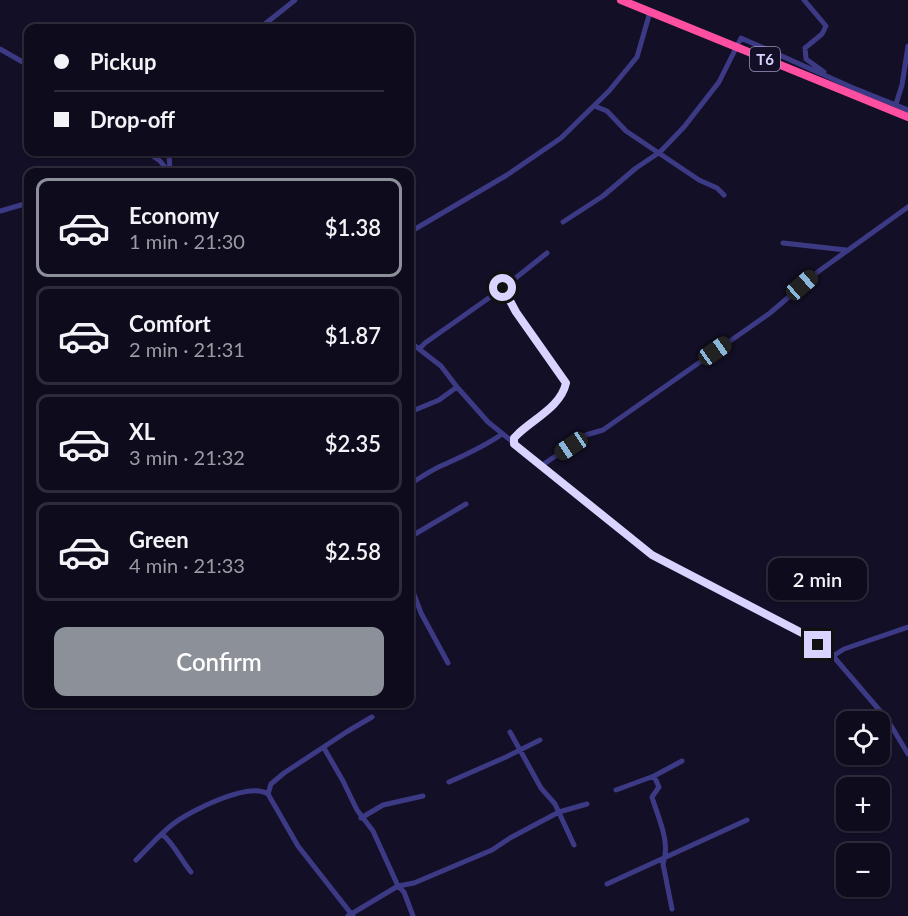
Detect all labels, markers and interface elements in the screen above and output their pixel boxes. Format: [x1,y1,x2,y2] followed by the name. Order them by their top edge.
[750,47,780,71] road number: T6
[90,48,156,75] text: Pickup
[90,106,175,133] text: Drop-off
[57,201,111,255] icon: car
[129,202,219,229] text: Economy
[325,214,381,241] text: $1.38
[129,229,245,253] text: 1 min · 21:30
[783,266,821,304] car
[489,274,516,301] route start
[57,309,111,363] icon: car
[129,310,211,337] text: Comfort
[325,322,381,349] text: $1.87
[695,333,735,369] car
[129,337,245,361] text: 2 min · 21:31
[57,417,111,471] icon: car
[129,418,155,445] text: XL
[551,428,591,464] car
[325,430,381,457] text: $2.35
[129,445,245,469] text: 3 min · 21:32
[57,525,111,579] icon: car
[129,526,189,553] text: Green
[325,538,381,565] text: $2.58
[129,553,245,577] text: 4 min · 21:33
[768,558,868,600] callout: 2 min
[793,567,842,591] text: 2 min
[54,627,384,696] button: Confirm
[804,631,831,658] route end
[836,711,890,897] map controls
[836,711,890,765] button: locate
[836,777,890,831] button: +
[836,843,890,897] button: −

